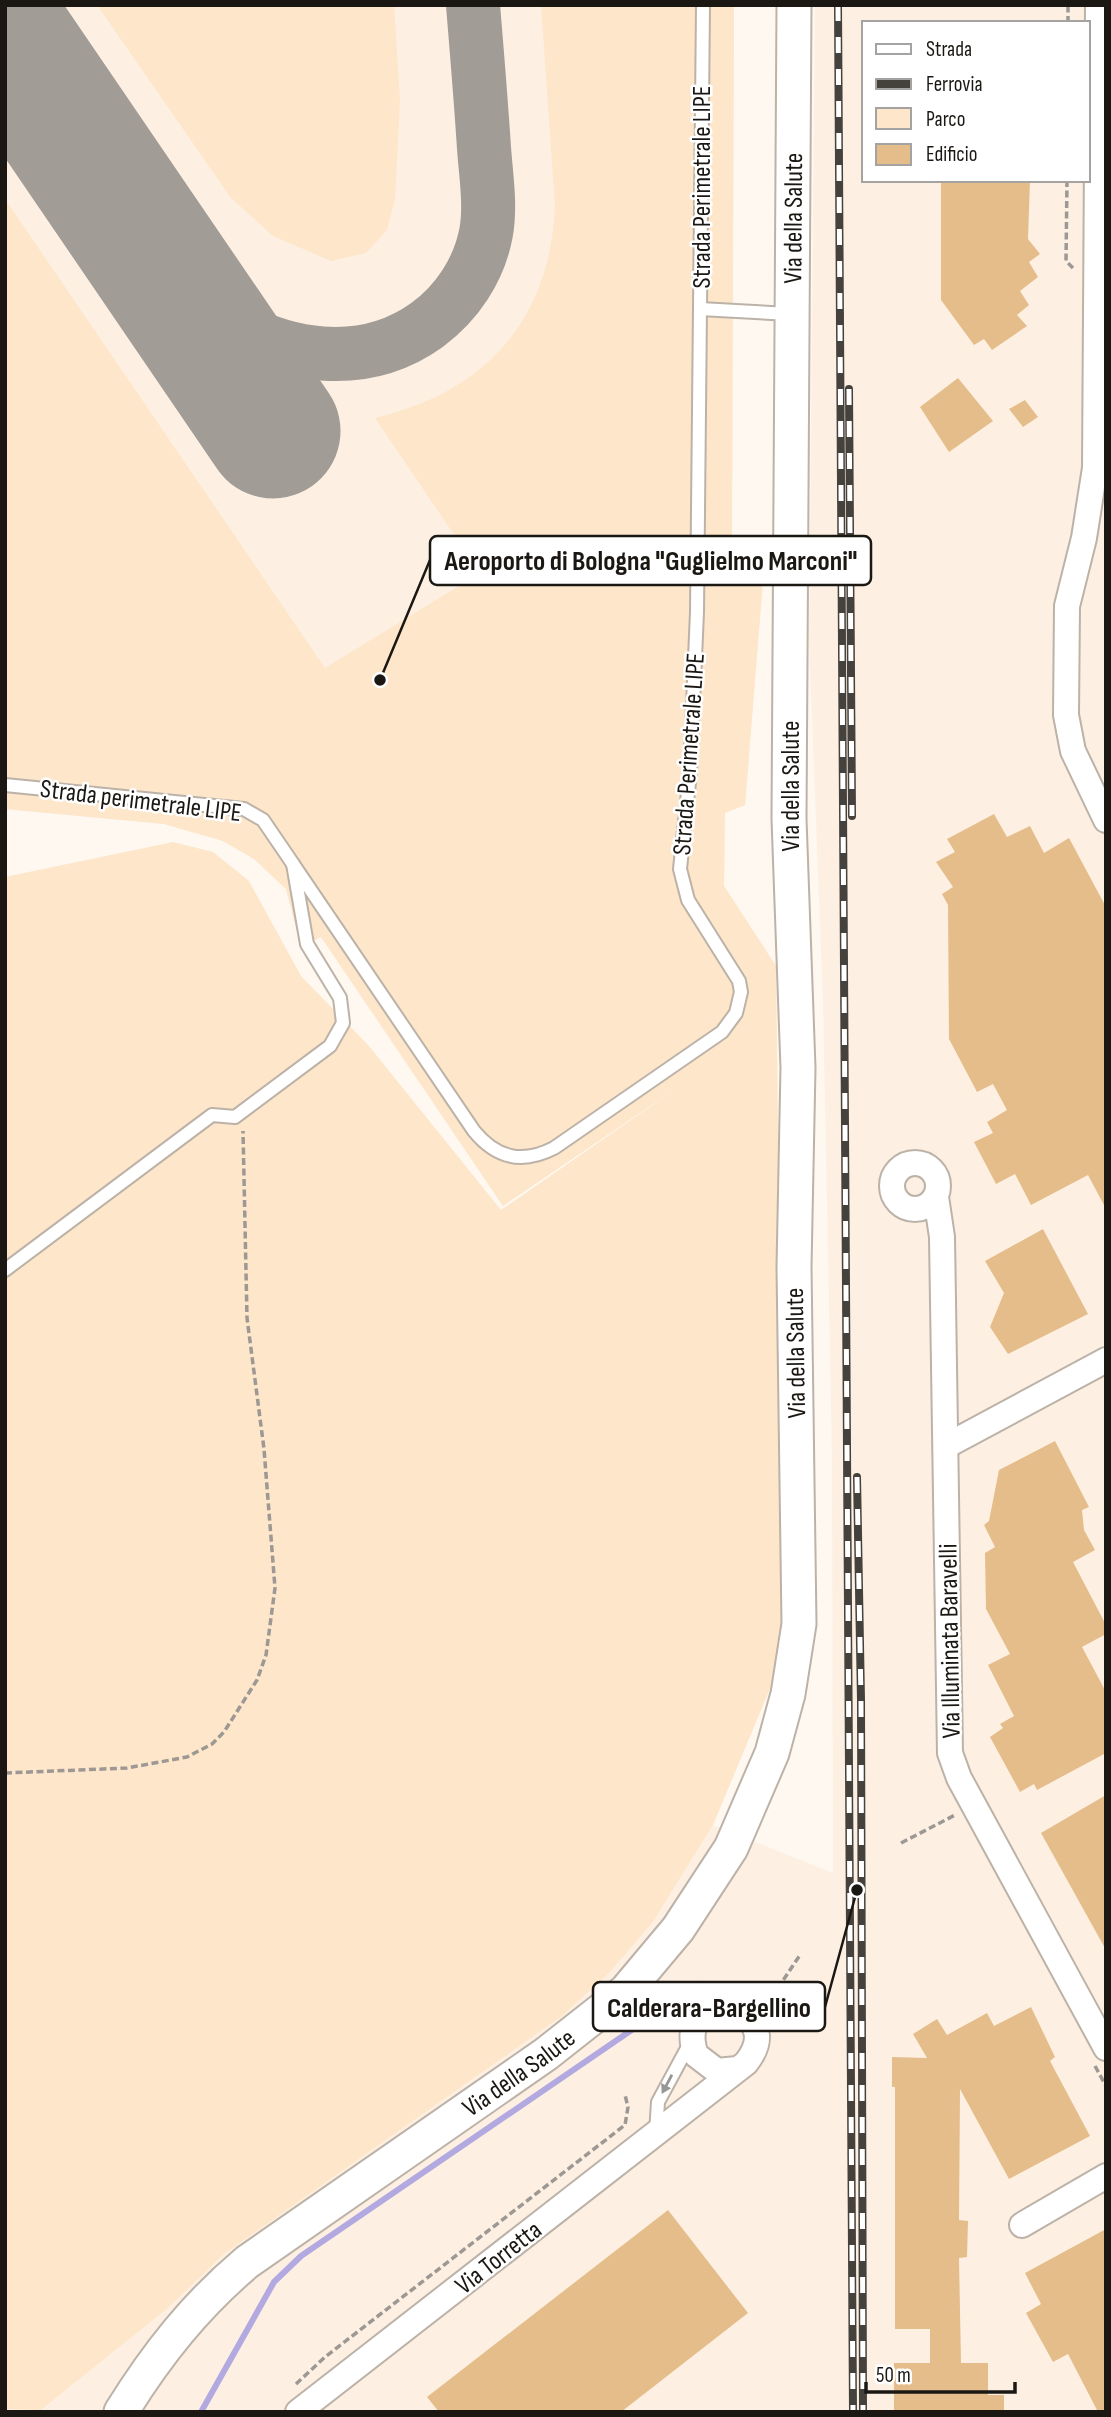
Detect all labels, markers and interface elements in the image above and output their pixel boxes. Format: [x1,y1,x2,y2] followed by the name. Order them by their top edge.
[862,21,1090,182] legend
[926,37,972,62] text: Strada
[926,72,983,97] text: Ferrovia
[687,86,718,288] street label: Strada Perimetrale LIPE
[926,107,965,132] text: Parco
[926,142,977,167] text: Edificio
[778,153,810,284] street label: Via della Salute
[430,536,871,585] callout: Aeroporto di Bologna "Guglielmo Marconi"
[444,545,857,578] text: Aeroporto di Bologna "Guglielmo Marconi"
[667,652,712,856] street label: Strada Perimetrale LIPE
[776,721,807,851] street label: Via della Salute
[38,774,243,829] street label: Strada perimetrale LIPE
[780,1287,813,1419] street label: Via della Salute
[933,1543,968,1739] street label: Via Illuminata Baravelli
[593,1982,825,2031] callout: Calderara-Bargellino
[607,1992,811,2025] text: Calderara-Bargellino
[457,2023,582,2124] street label: Via della Salute
[662,2074,674,2094] one-way arrow
[450,2215,548,2301] street label: Via Torretta
[866,2350,1015,2394] scale bar
[876,2363,911,2388] text: 50 m

